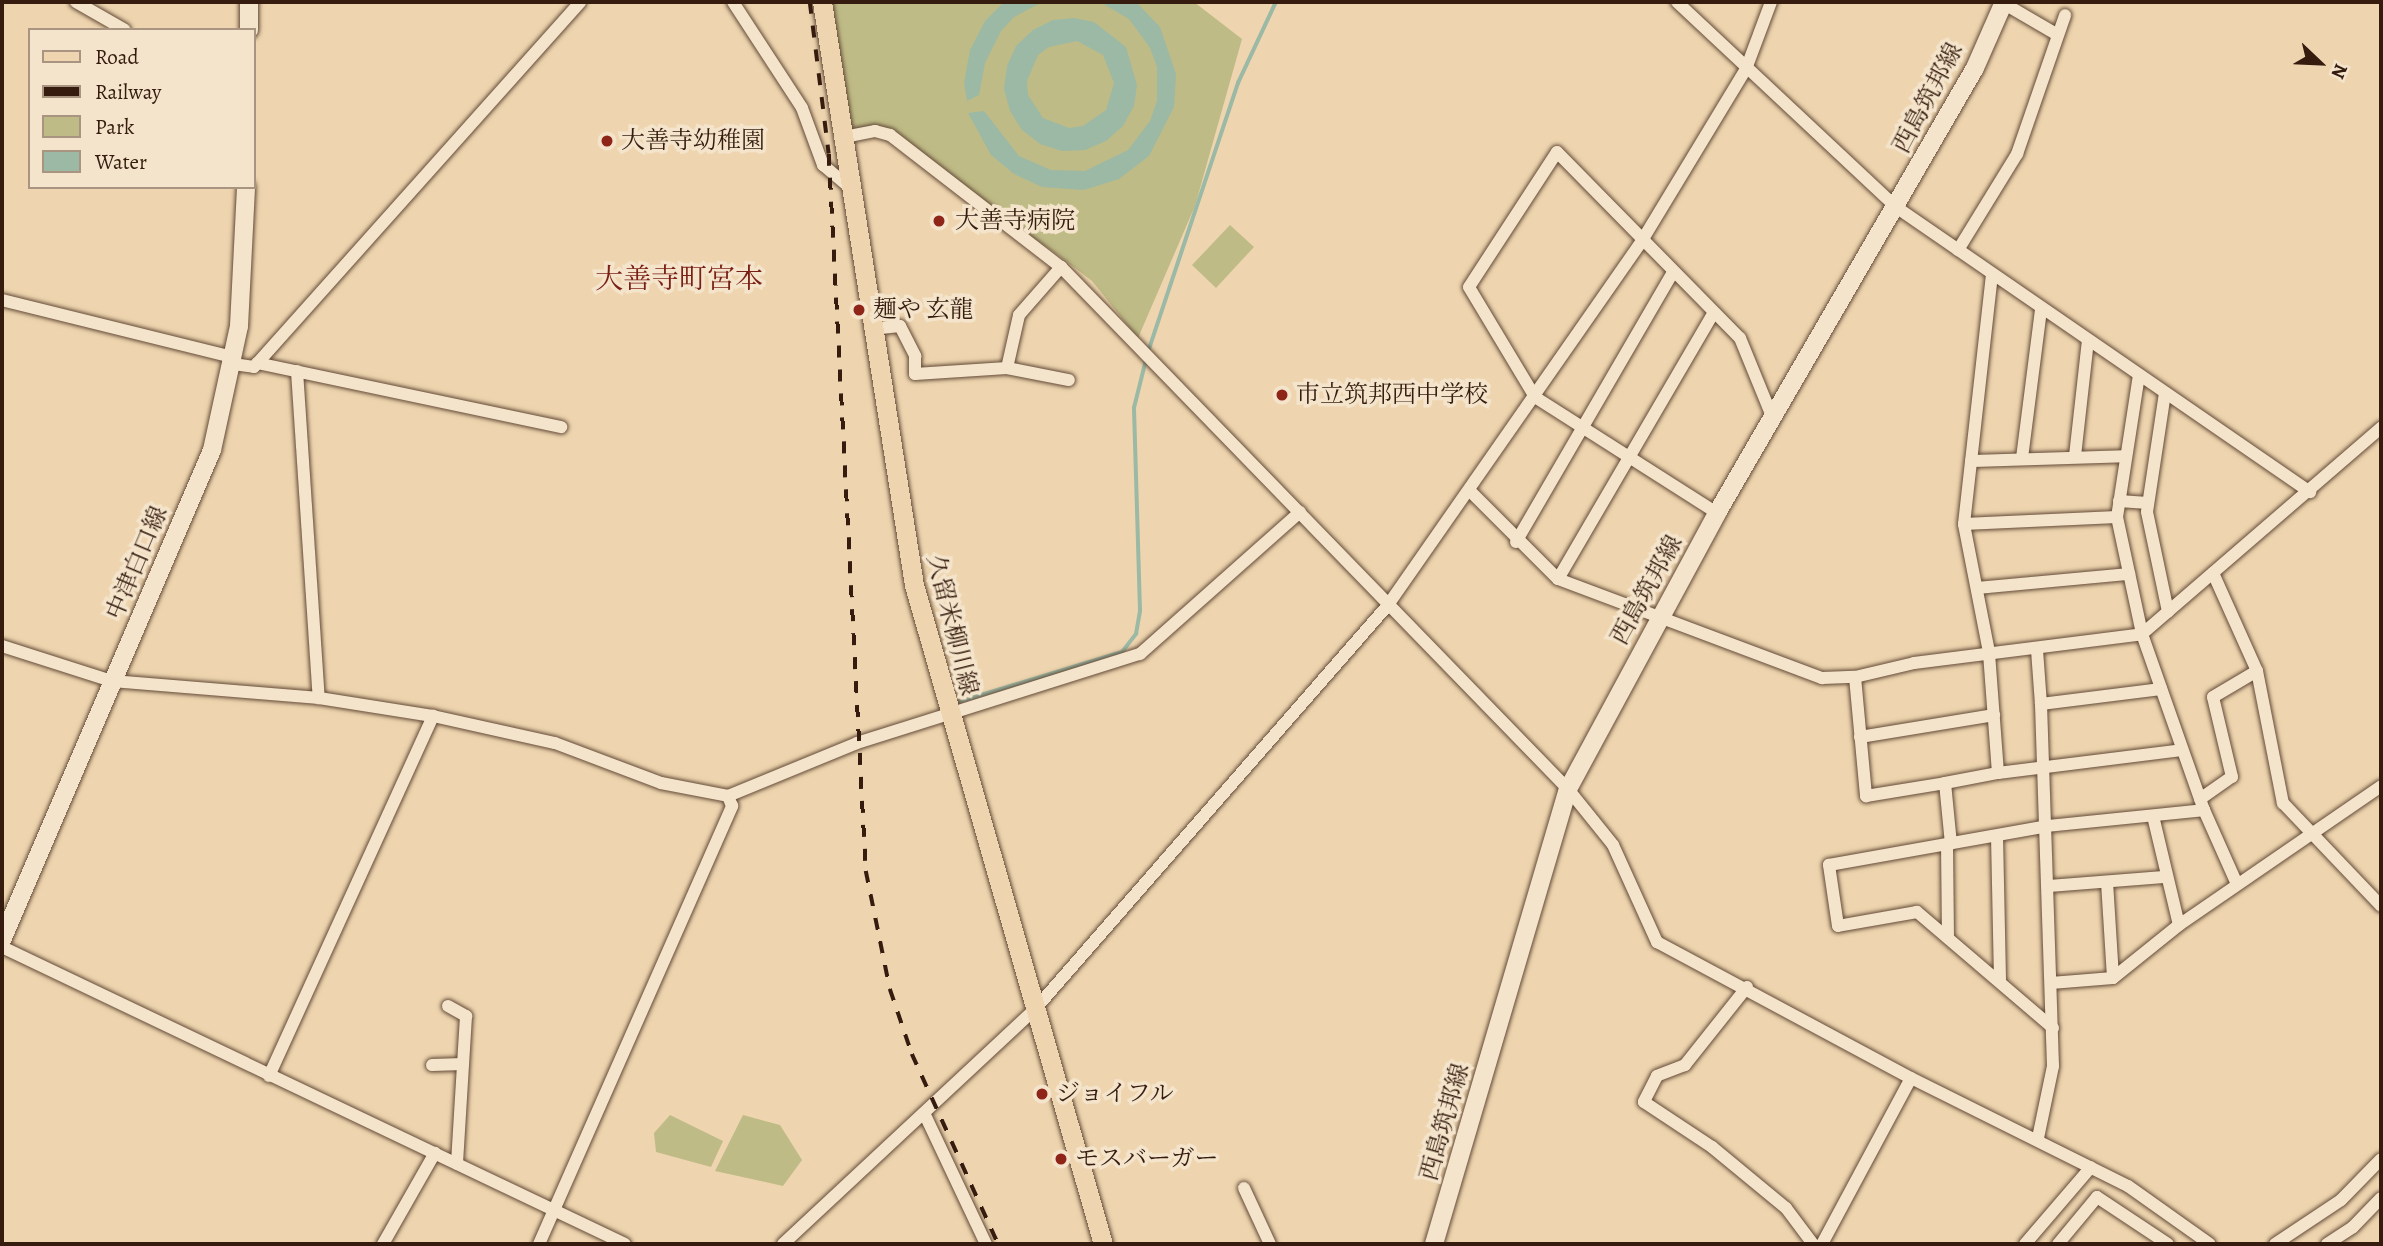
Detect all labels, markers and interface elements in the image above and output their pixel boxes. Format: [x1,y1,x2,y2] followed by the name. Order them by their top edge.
[28,28,256,189] legend
[2285,28,2355,98] north arrow
[1887,38,1969,158] street label: 西島筑邦線
[95,43,139,71] text: Road
[2325,60,2354,83] text: N
[95,78,161,106] text: Railway
[95,113,134,141] text: Park
[621,127,765,155] place label: 大善寺幼稚園
[599,133,615,149] marker: 大善寺幼稚園
[95,148,147,176] text: Water
[955,207,1075,235] place label: 大善寺病院
[929,211,949,231] marker: 大善寺病院
[595,262,763,296] district label: 大善寺町宮本
[873,296,974,324] place label: 麺や 玄龍
[851,302,867,318] marker: 麺や 玄龍
[1296,381,1488,409] place label: 市立筑邦西中学校
[1274,387,1290,403] marker: 市立筑邦西中学校
[100,502,174,624] street label: 中津白口線
[1605,531,1689,649] street label: 西島筑邦線
[921,552,983,698] street label: 久留米柳川線
[1415,1060,1475,1184] street label: 西島筑邦線
[1056,1080,1176,1108] place label: ジョイフル
[1034,1086,1050,1102] marker: ジョイフル
[1075,1145,1219,1173] place label: モスバーガー
[1053,1151,1069,1167] marker: モスバーガー

